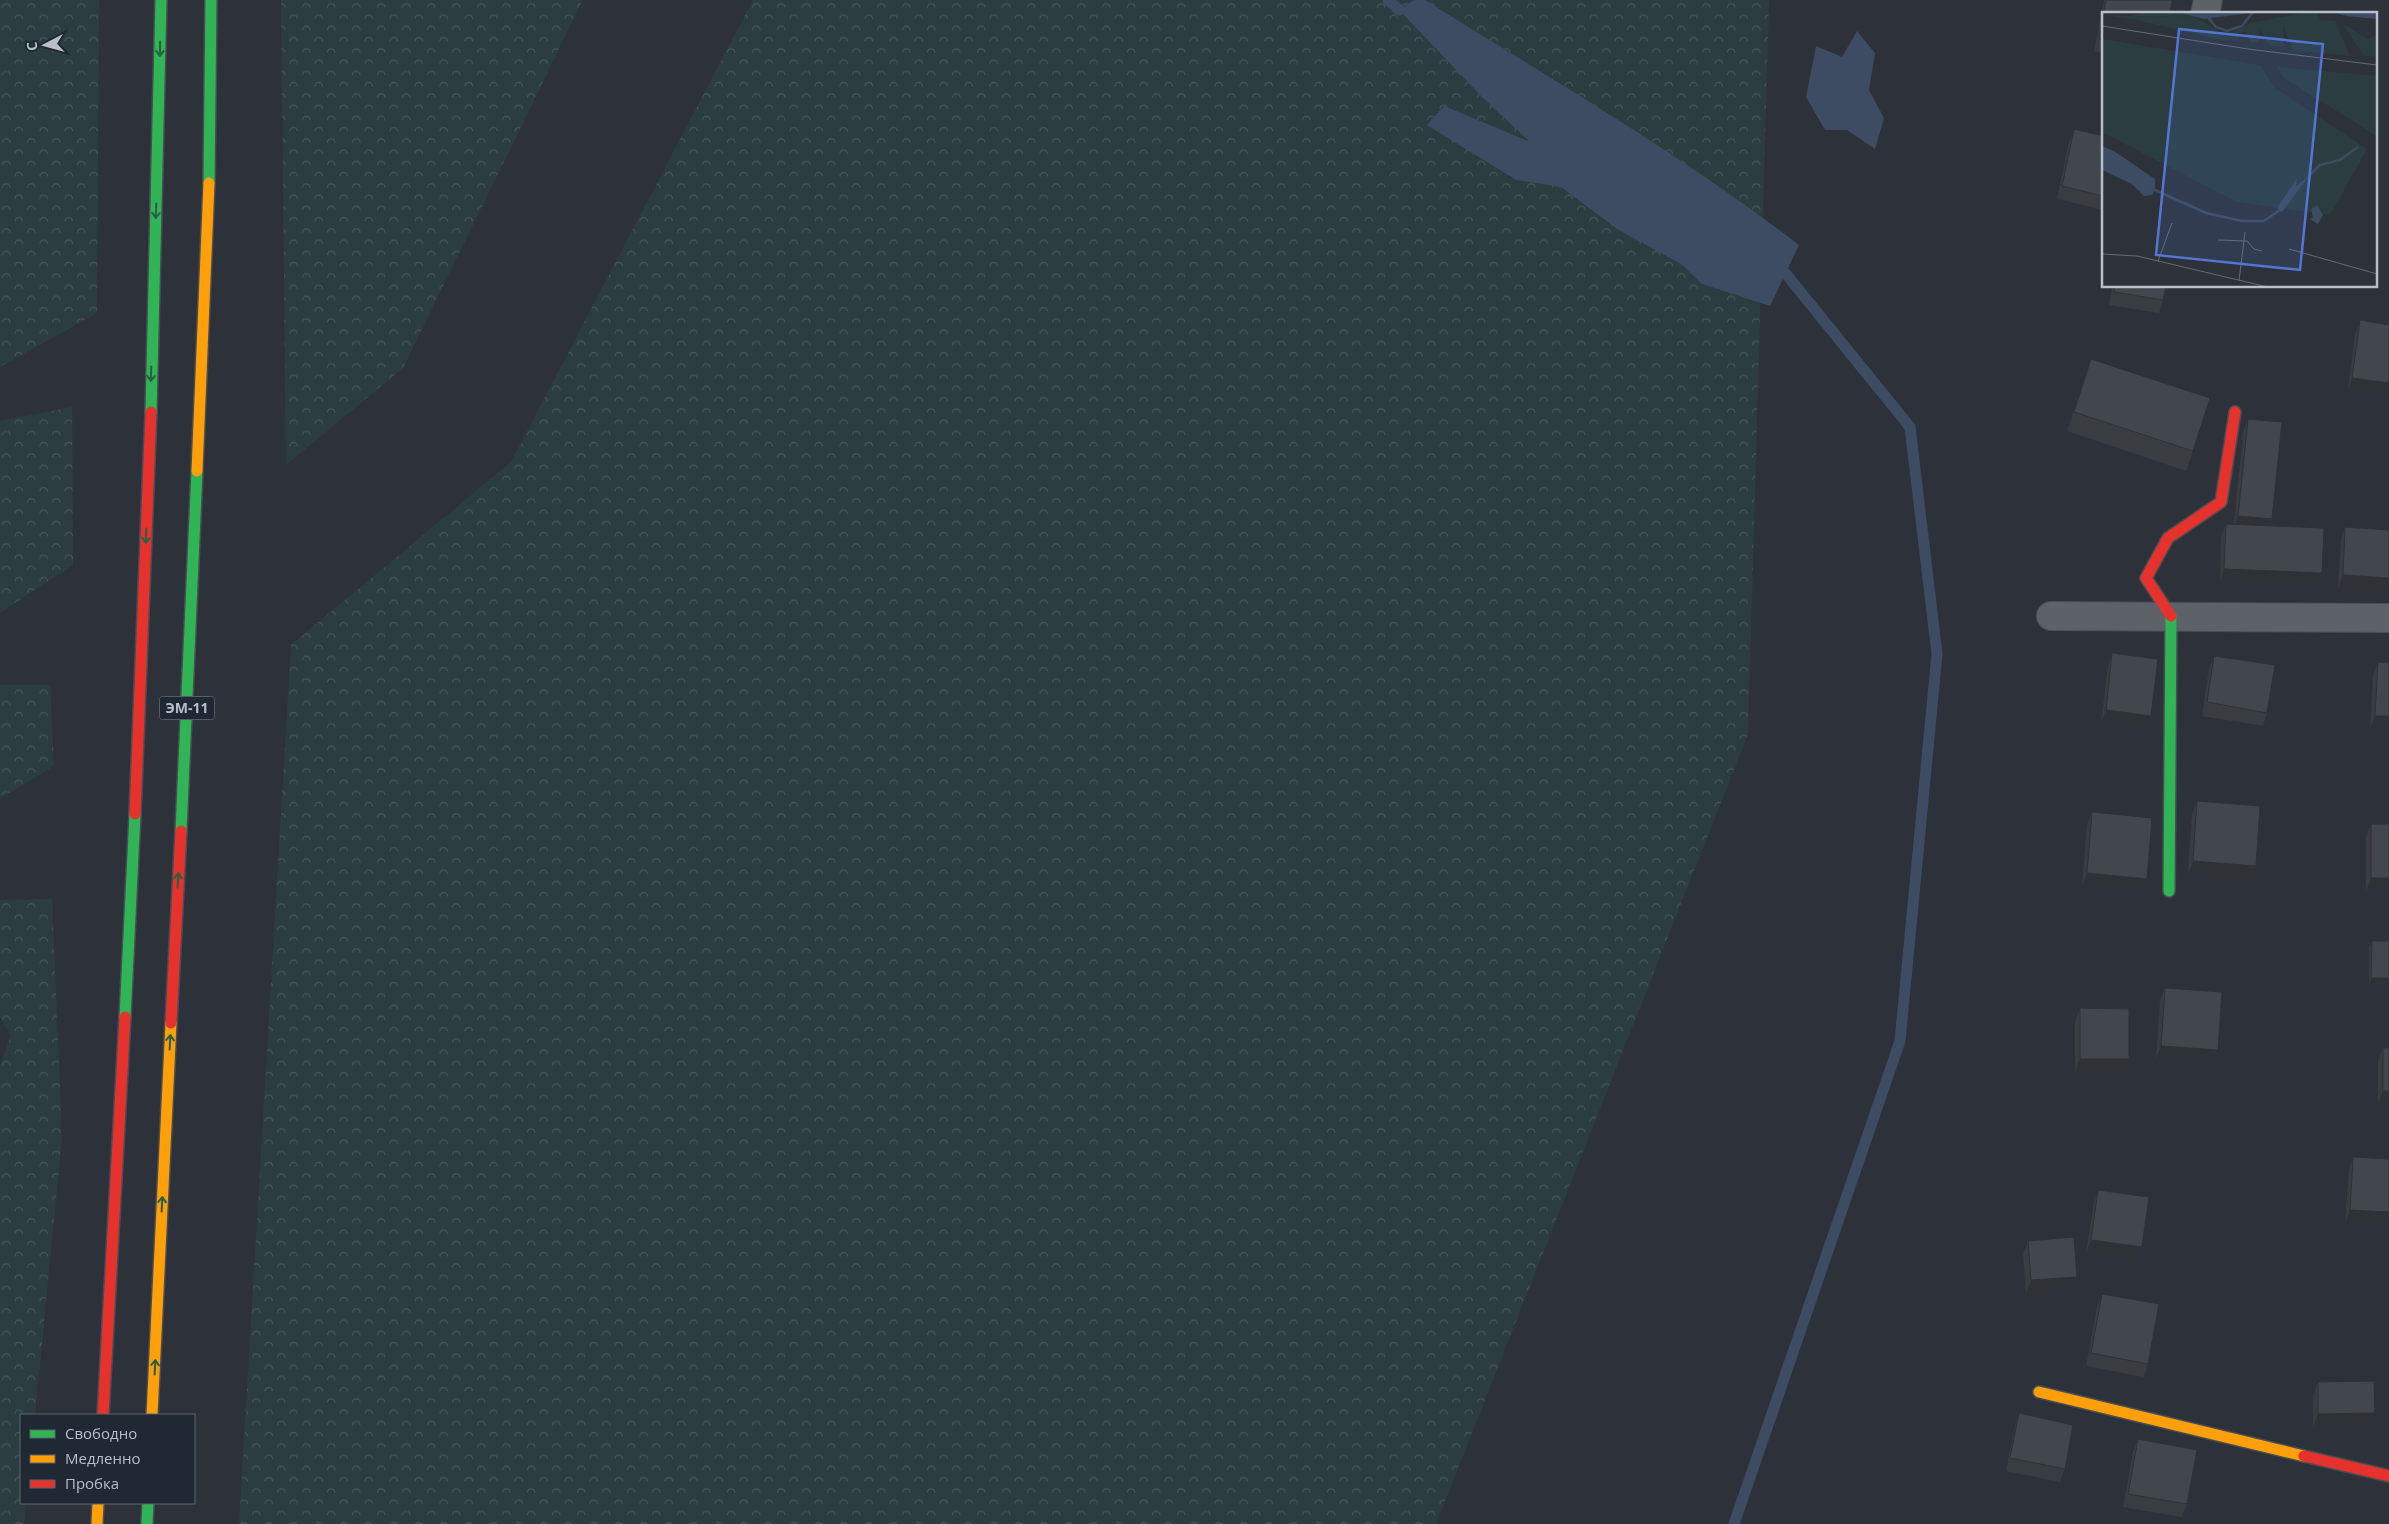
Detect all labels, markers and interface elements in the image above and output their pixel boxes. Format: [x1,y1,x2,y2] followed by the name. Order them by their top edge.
[2102,12,2376,288] inset map
[20,20,70,70] north arrow
[155,40,165,56] one-way arrow
[22,41,41,52] text: С
[152,203,161,219] one-way arrow
[146,365,156,381] one-way arrow
[141,528,150,544] one-way arrow
[160,696,214,720] road number: ЭМ-11
[174,872,183,888] one-way arrow
[166,1034,175,1050] one-way arrow
[158,1197,167,1213] one-way arrow
[150,1359,159,1375] one-way arrow
[20,1414,195,1504] legend
[65,1423,137,1443] text: Свободно
[65,1448,141,1468] text: Медленно
[65,1473,119,1493] text: Пробка

